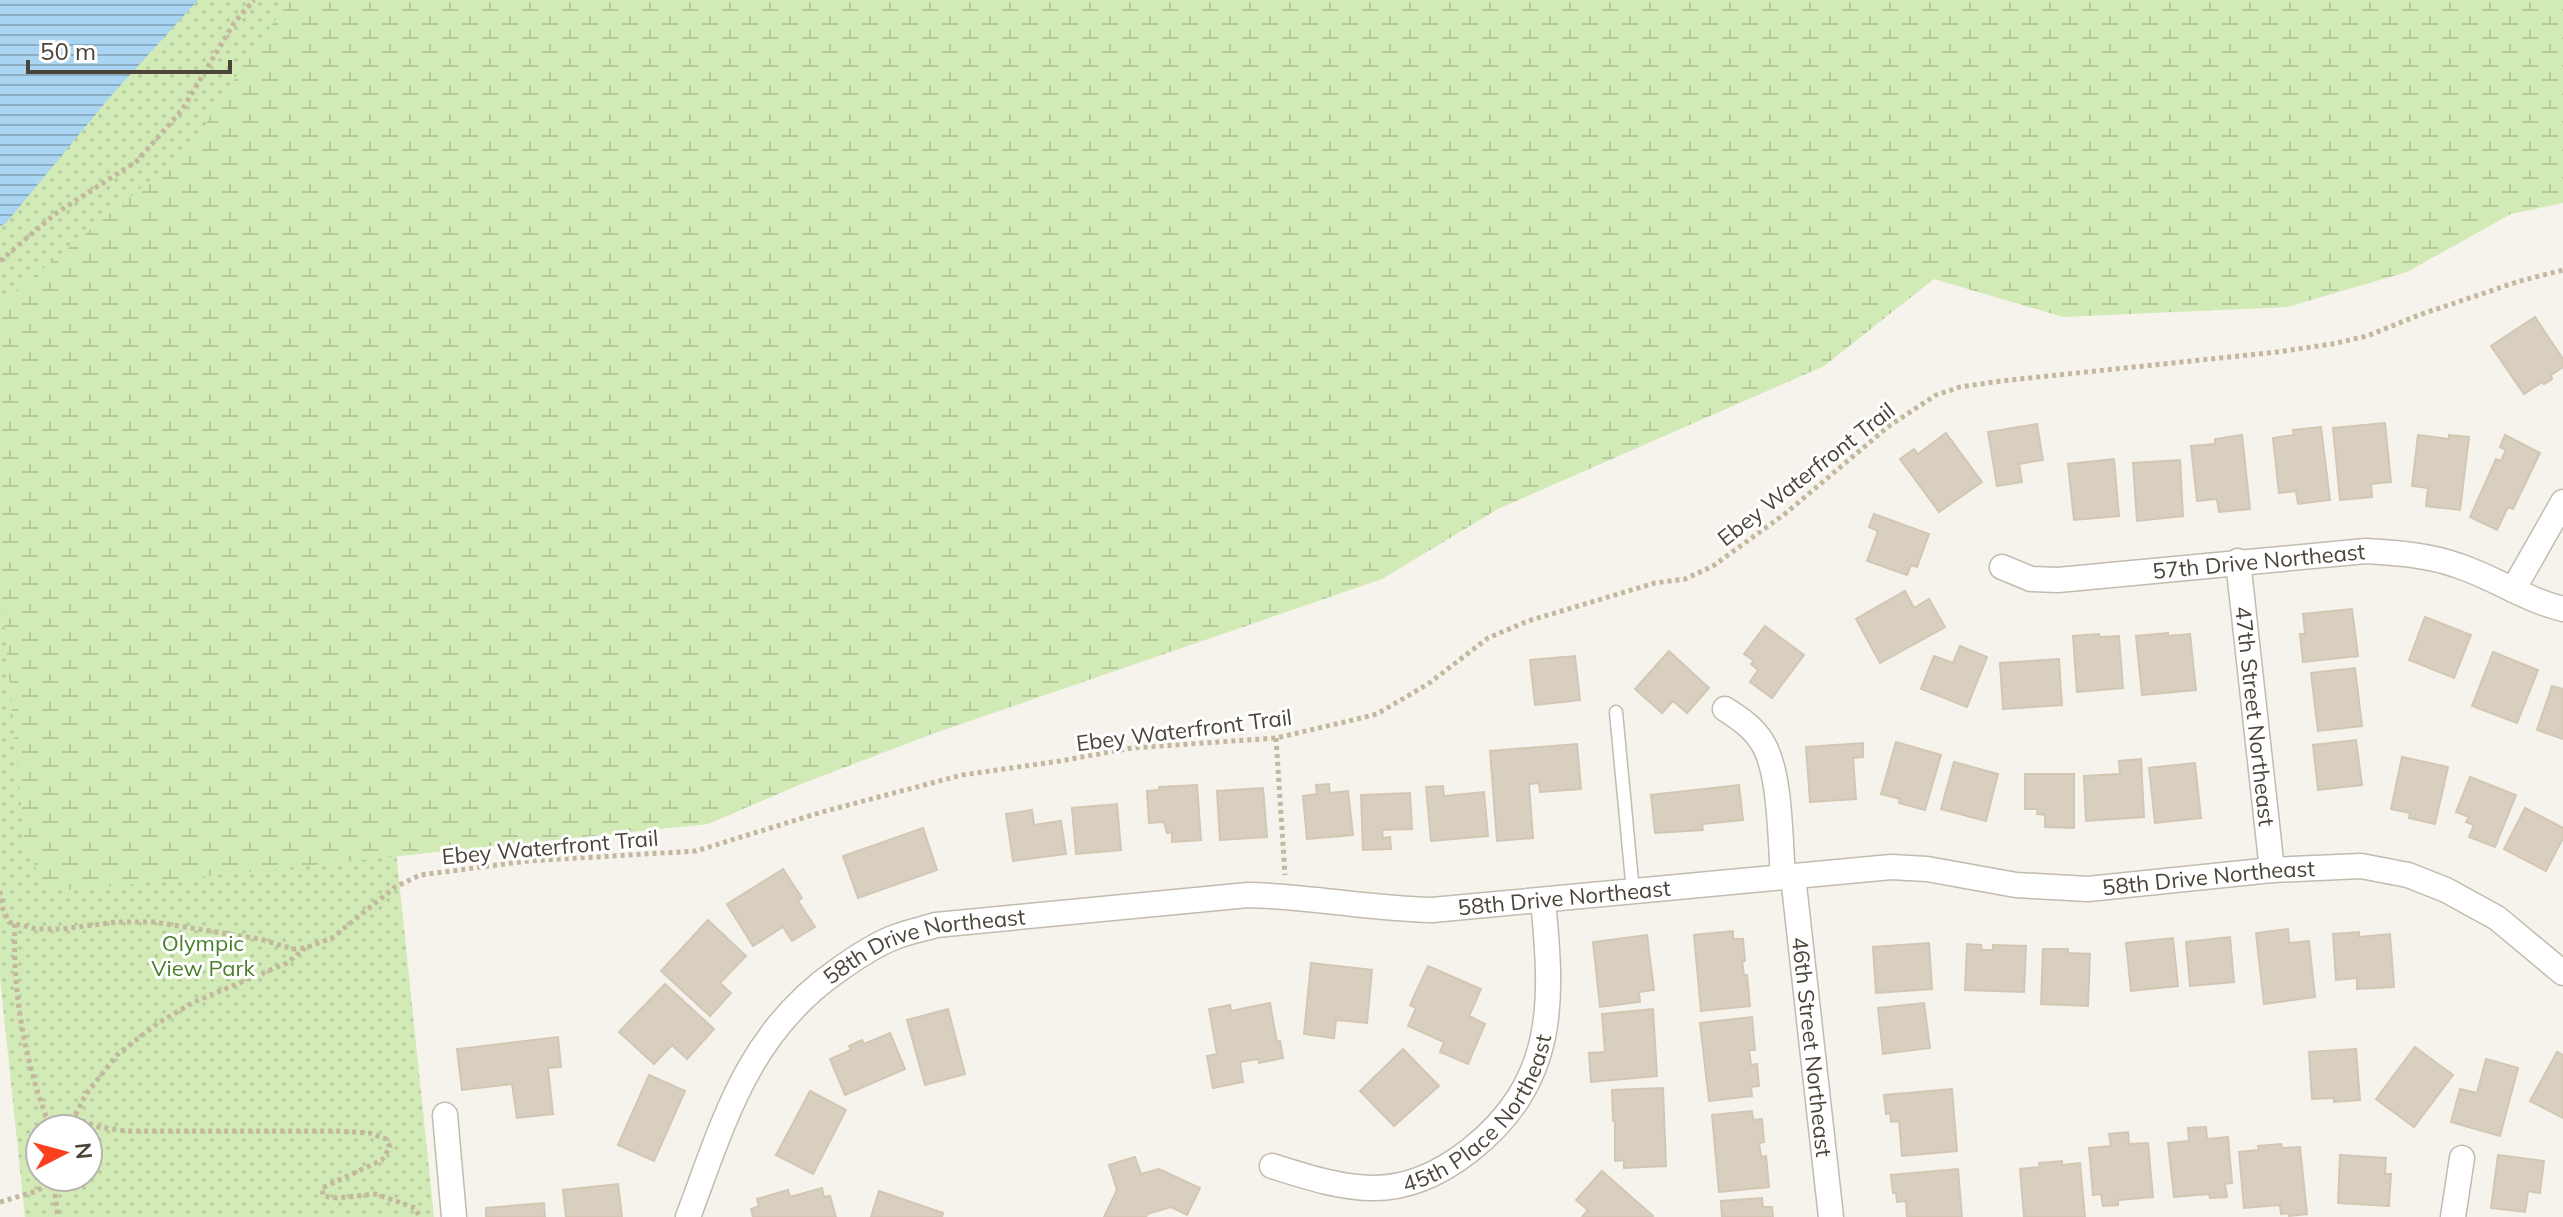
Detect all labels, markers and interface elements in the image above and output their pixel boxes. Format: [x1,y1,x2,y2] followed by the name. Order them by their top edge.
[28,24,230,74] scale bar
[40,36,96,66] text: 50 m
[1712,396,1900,552] street label: Ebey Waterfront Trail
[2151,537,2367,585] street label: 57th Drive Northeast
[2229,605,2281,828] street label: 47th Street Northeast
[1074,703,1294,757] street label: Ebey Waterfront Trail
[441,824,659,870] street label: Ebey Waterfront Trail
[2101,854,2316,901] street label: 58th Drive Northeast
[1456,874,1672,922] street label: 58th Drive Northeast
[817,902,1027,990] street label: 58th Drive Northeast
[151,929,255,982] park label: Olympic View Park
[1786,935,1838,1159] street label: 46th Street Northeast
[1399,1031,1557,1198] street label: 45th Place Northeast
[24,1113,104,1193] north arrow
[69,1141,99,1161] text: N

